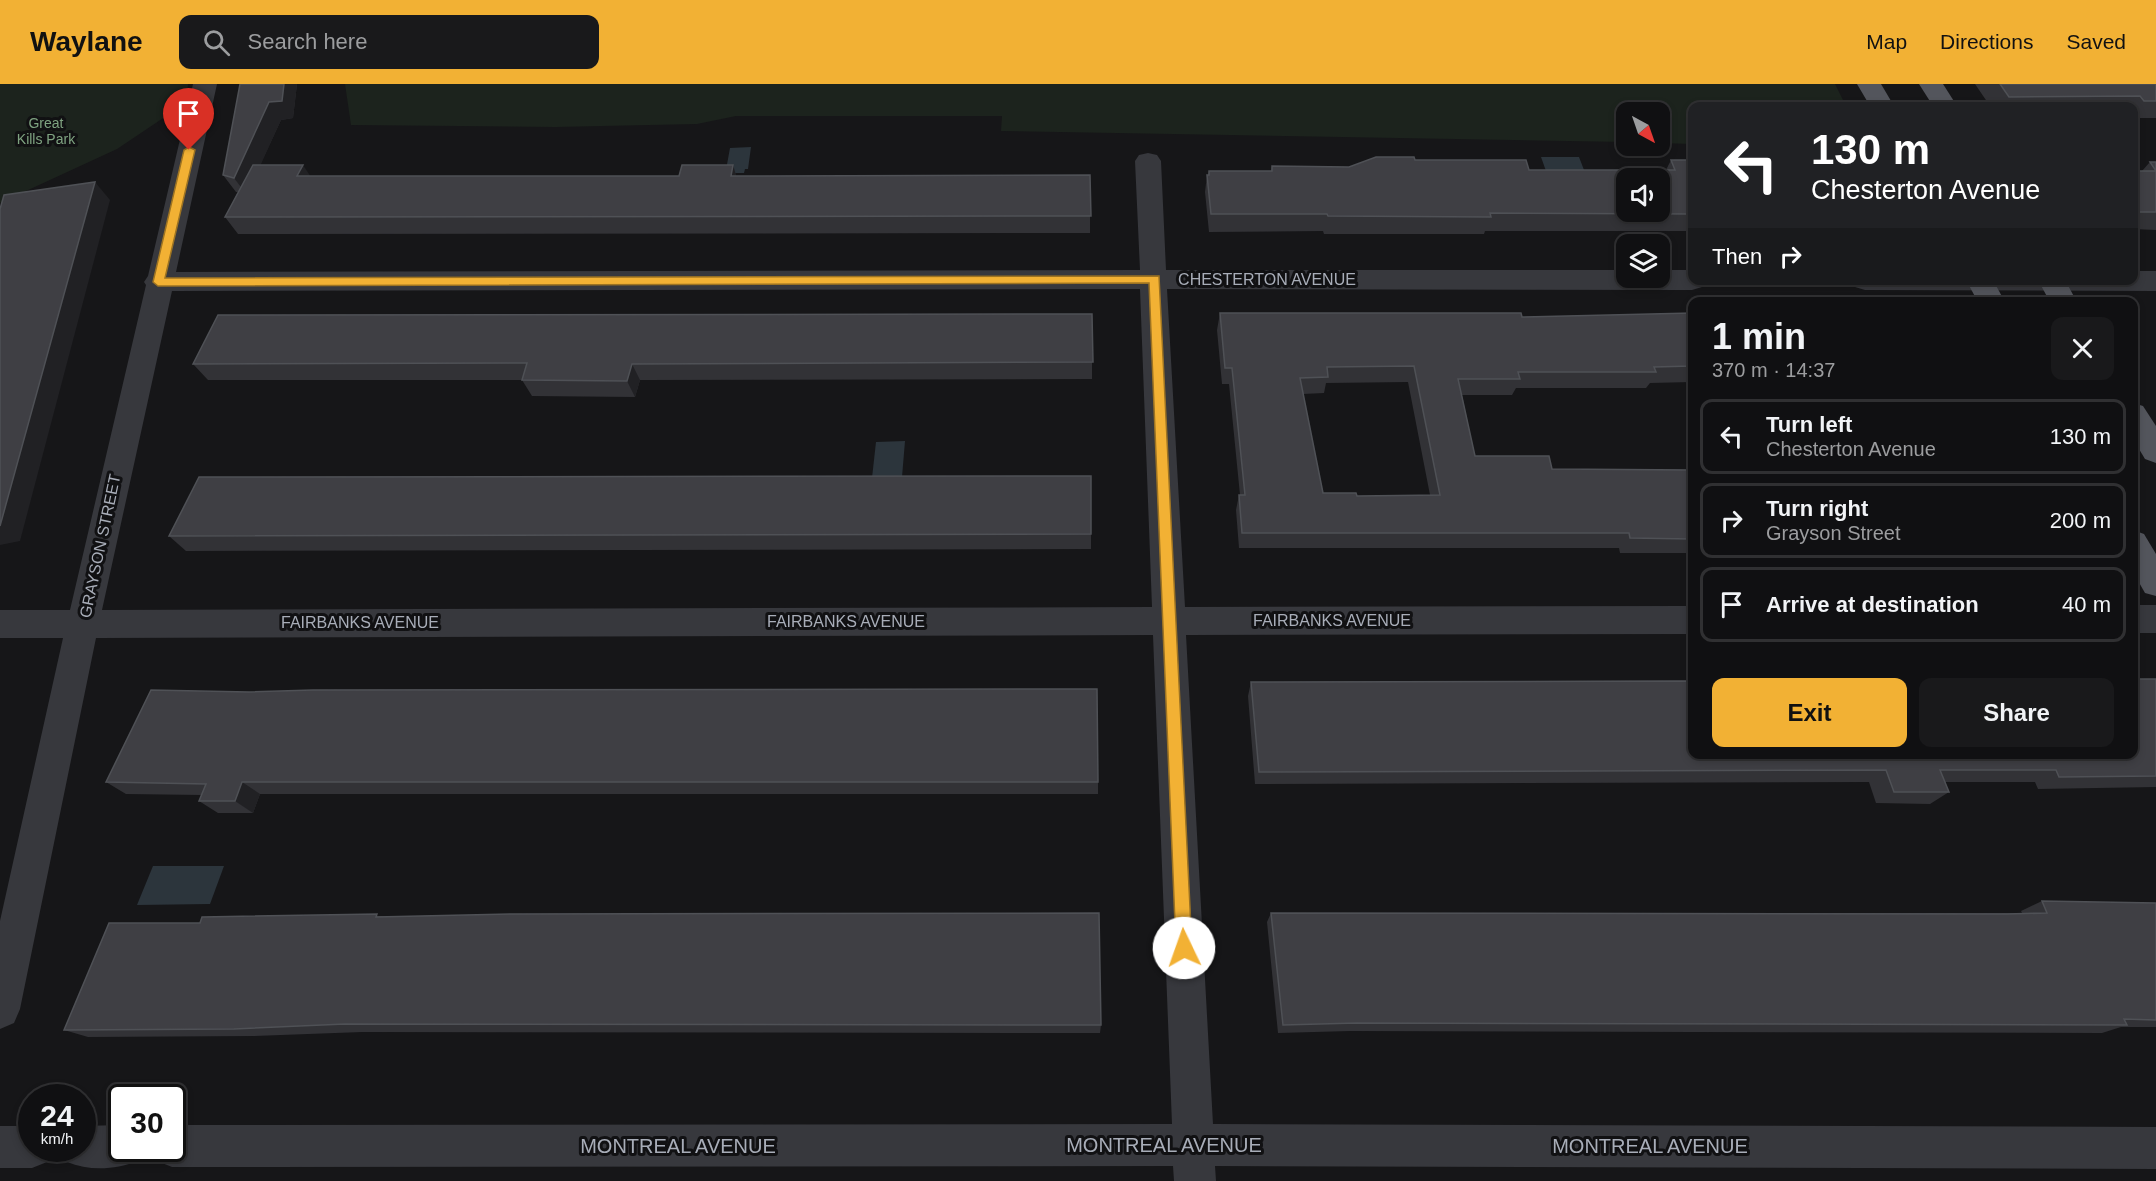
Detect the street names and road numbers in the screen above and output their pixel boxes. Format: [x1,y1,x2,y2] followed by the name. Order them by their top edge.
[1178,271,1356,288] street label: CHESTERTON AVENUE
[76,472,124,619] street label: GRAYSON STREET
[1253,612,1411,629] street label: FAIRBANKS AVENUE
[767,613,925,630] street label: FAIRBANKS AVENUE
[281,614,439,631] street label: FAIRBANKS AVENUE
[1066,1134,1262,1156] street label: MONTREAL AVENUE
[580,1135,776,1157] street label: MONTREAL AVENUE
[1552,1135,1748,1157] street label: MONTREAL AVENUE

